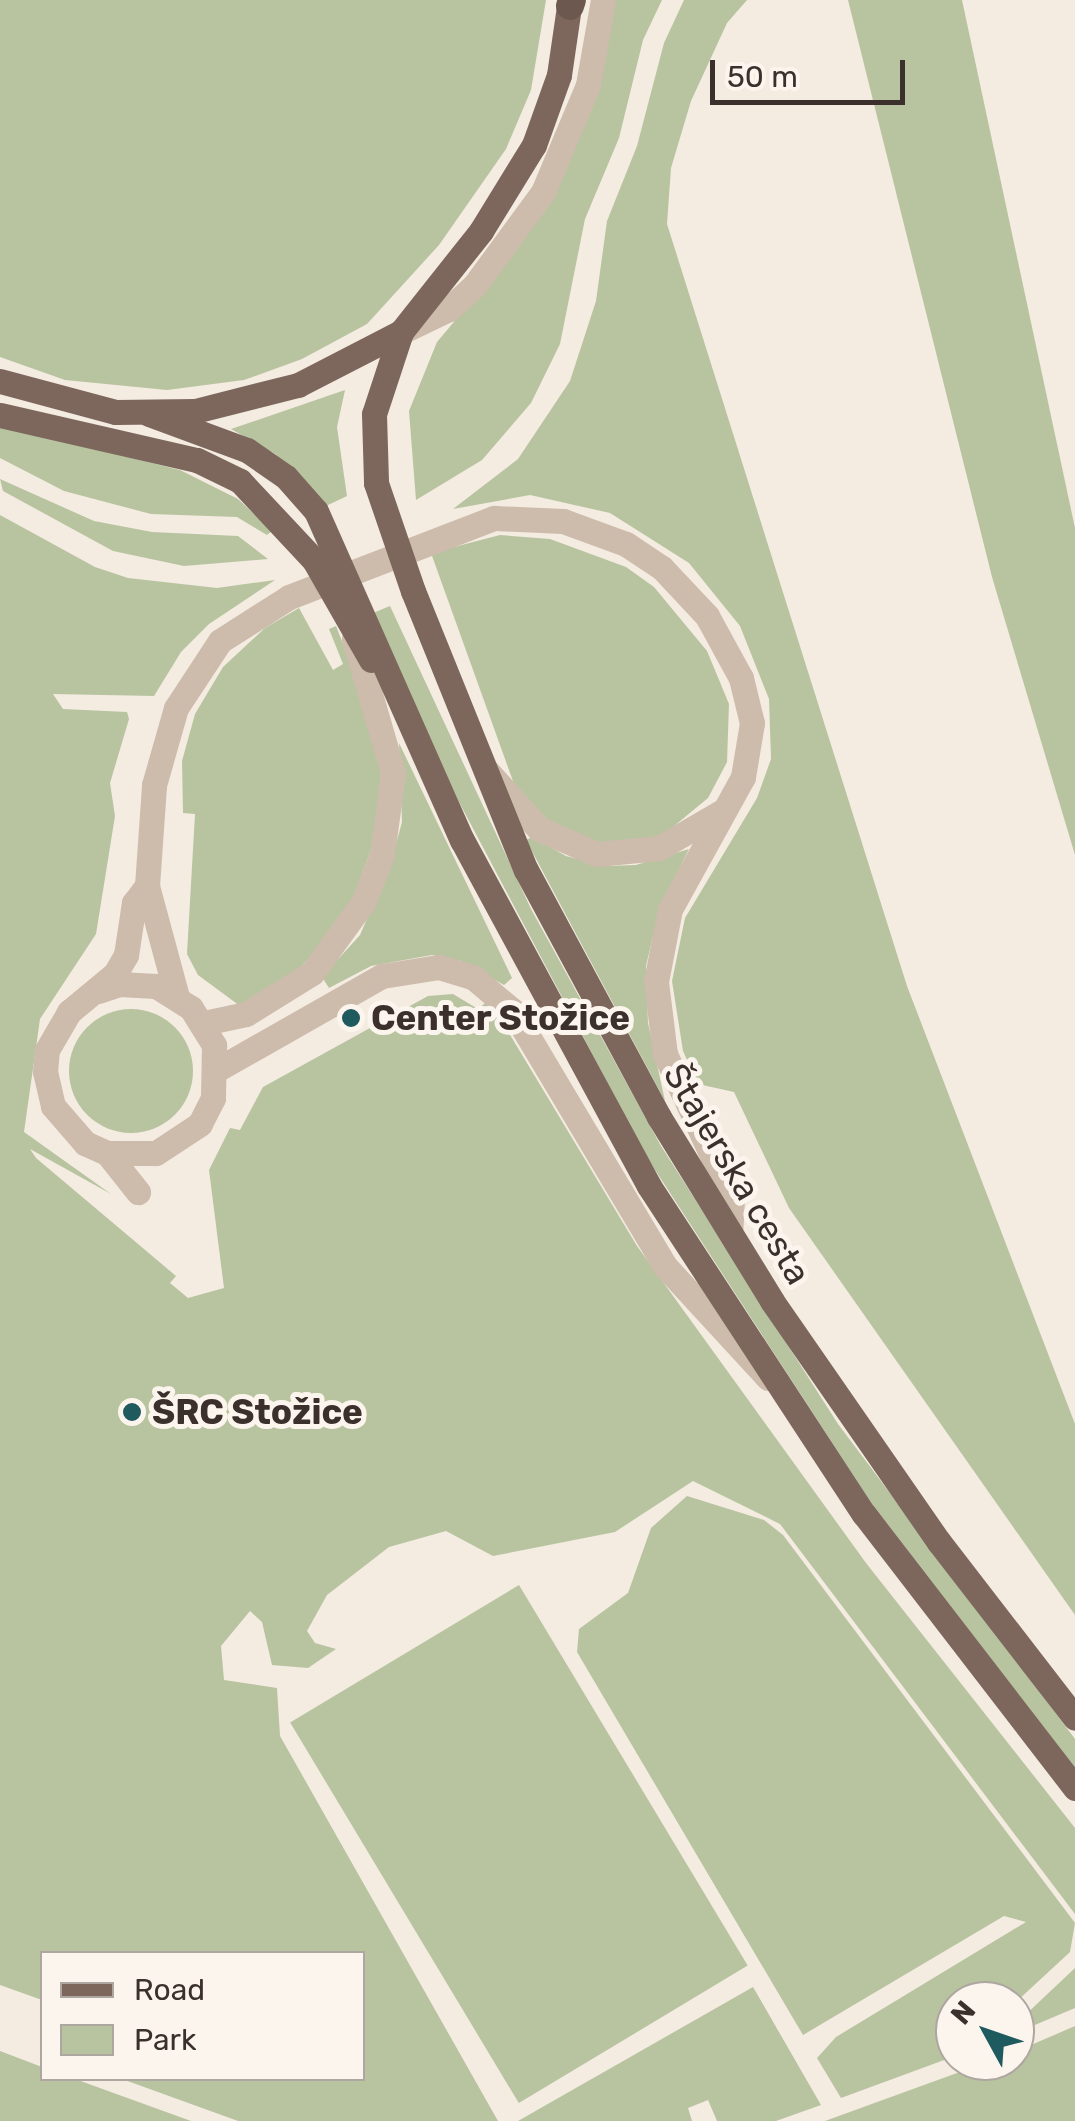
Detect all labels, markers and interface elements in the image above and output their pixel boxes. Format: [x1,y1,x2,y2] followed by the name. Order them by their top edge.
[715,40,910,102] scale bar
[727,59,798,95] text: 50 m
[371,997,631,1039] place label: Center Stožice
[340,1007,362,1029] marker: Center Stožice
[655,1056,819,1292] street label: Štajerska cesta
[152,1391,363,1433] place label: ŠRC Stožice
[121,1401,143,1423] marker: ŠRC Stožice
[40,1951,365,2081] legend
[134,1972,205,2008] text: Road
[935,1981,1035,2081] north arrow
[944,1994,982,2031] text: N
[134,2022,196,2058] text: Park

